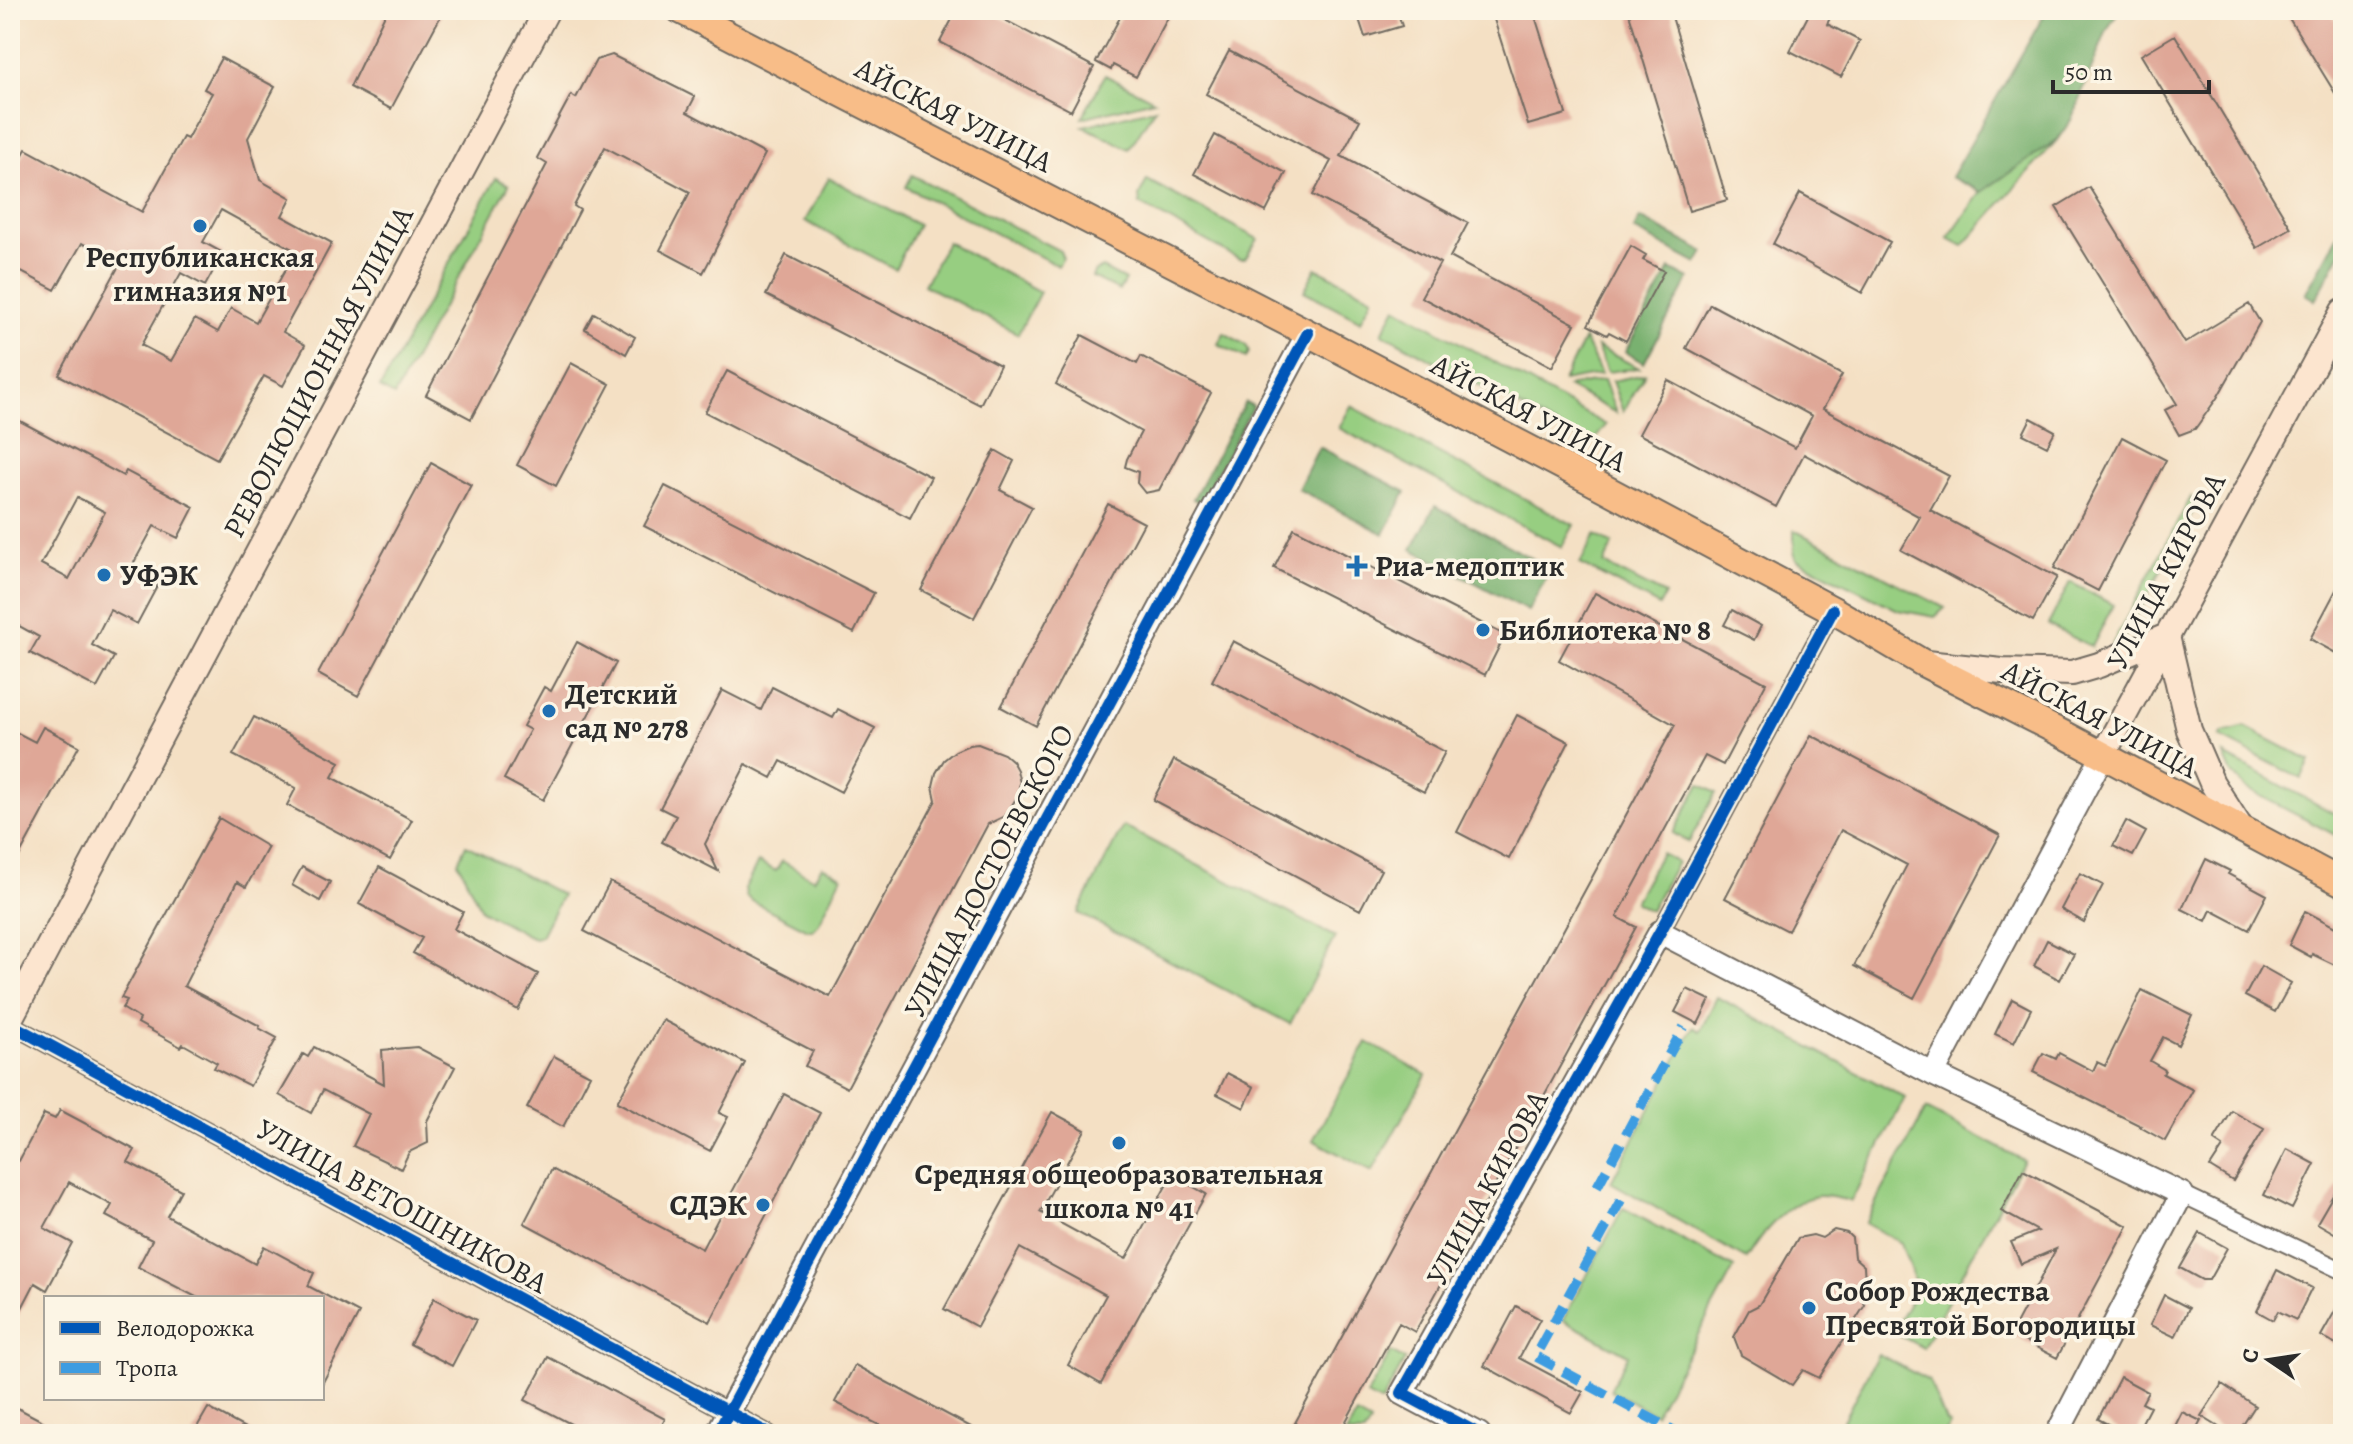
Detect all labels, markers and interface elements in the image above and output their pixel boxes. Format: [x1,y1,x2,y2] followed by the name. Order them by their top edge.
[2053,44,2209,94] scale bar
[848,48,1060,182] street label: АЙСКАЯ УЛИЦА
[2065,56,2113,88] text: 50 m
[213,199,423,545] street label: РЕВОЛЮЦИОННАЯ УЛИЦА
[191,217,209,235] marker: Республиканская гимназия №1
[85,237,315,311] place label: Республиканская гимназия №1
[1423,344,1634,482] street label: АЙСКАЯ УЛИЦА
[2097,465,2235,676] street label: УЛИЦА КИРОВА
[1375,546,1565,586] place label: Риа-медоптик
[120,555,198,595] place label: УФЭК
[1346,555,1368,577] marker: Риа-медоптик
[95,566,113,584] marker: УФЭК
[1499,610,1711,650] place label: Библиотека № 8
[1474,621,1492,639] marker: Библиотека № 8
[1994,650,2205,788] street label: АЙСКАЯ УЛИЦА
[565,674,689,748] place label: Детский сад № 278
[540,702,558,720] marker: Детский сад № 278
[895,717,1083,1025] street label: УЛИЦА ДОСТОЕВСКОГО
[1417,1083,1557,1293] street label: УЛИЦА КИРОВА
[249,1109,555,1303] street label: УЛИЦА ВЕТОШНИКОВА
[1110,1134,1128,1152] marker: Средняя общеобразовательная школа № 41
[915,1154,1323,1228] place label: Средняя общеобразовательная школа № 41
[670,1185,747,1225] place label: СДЭК
[754,1196,772,1214] marker: СДЭК
[1825,1271,2136,1345] place label: Собор Рождества Пресвятой Богородицы
[44,1296,324,1400] legend
[1800,1299,1818,1317] marker: Собор Рождества Пресвятой Богородицы
[116,1312,254,1344] text: Велодорожка
[2229,1320,2309,1400] north arrow
[2234,1346,2267,1366] text: С
[116,1352,178,1384] text: Тропа

